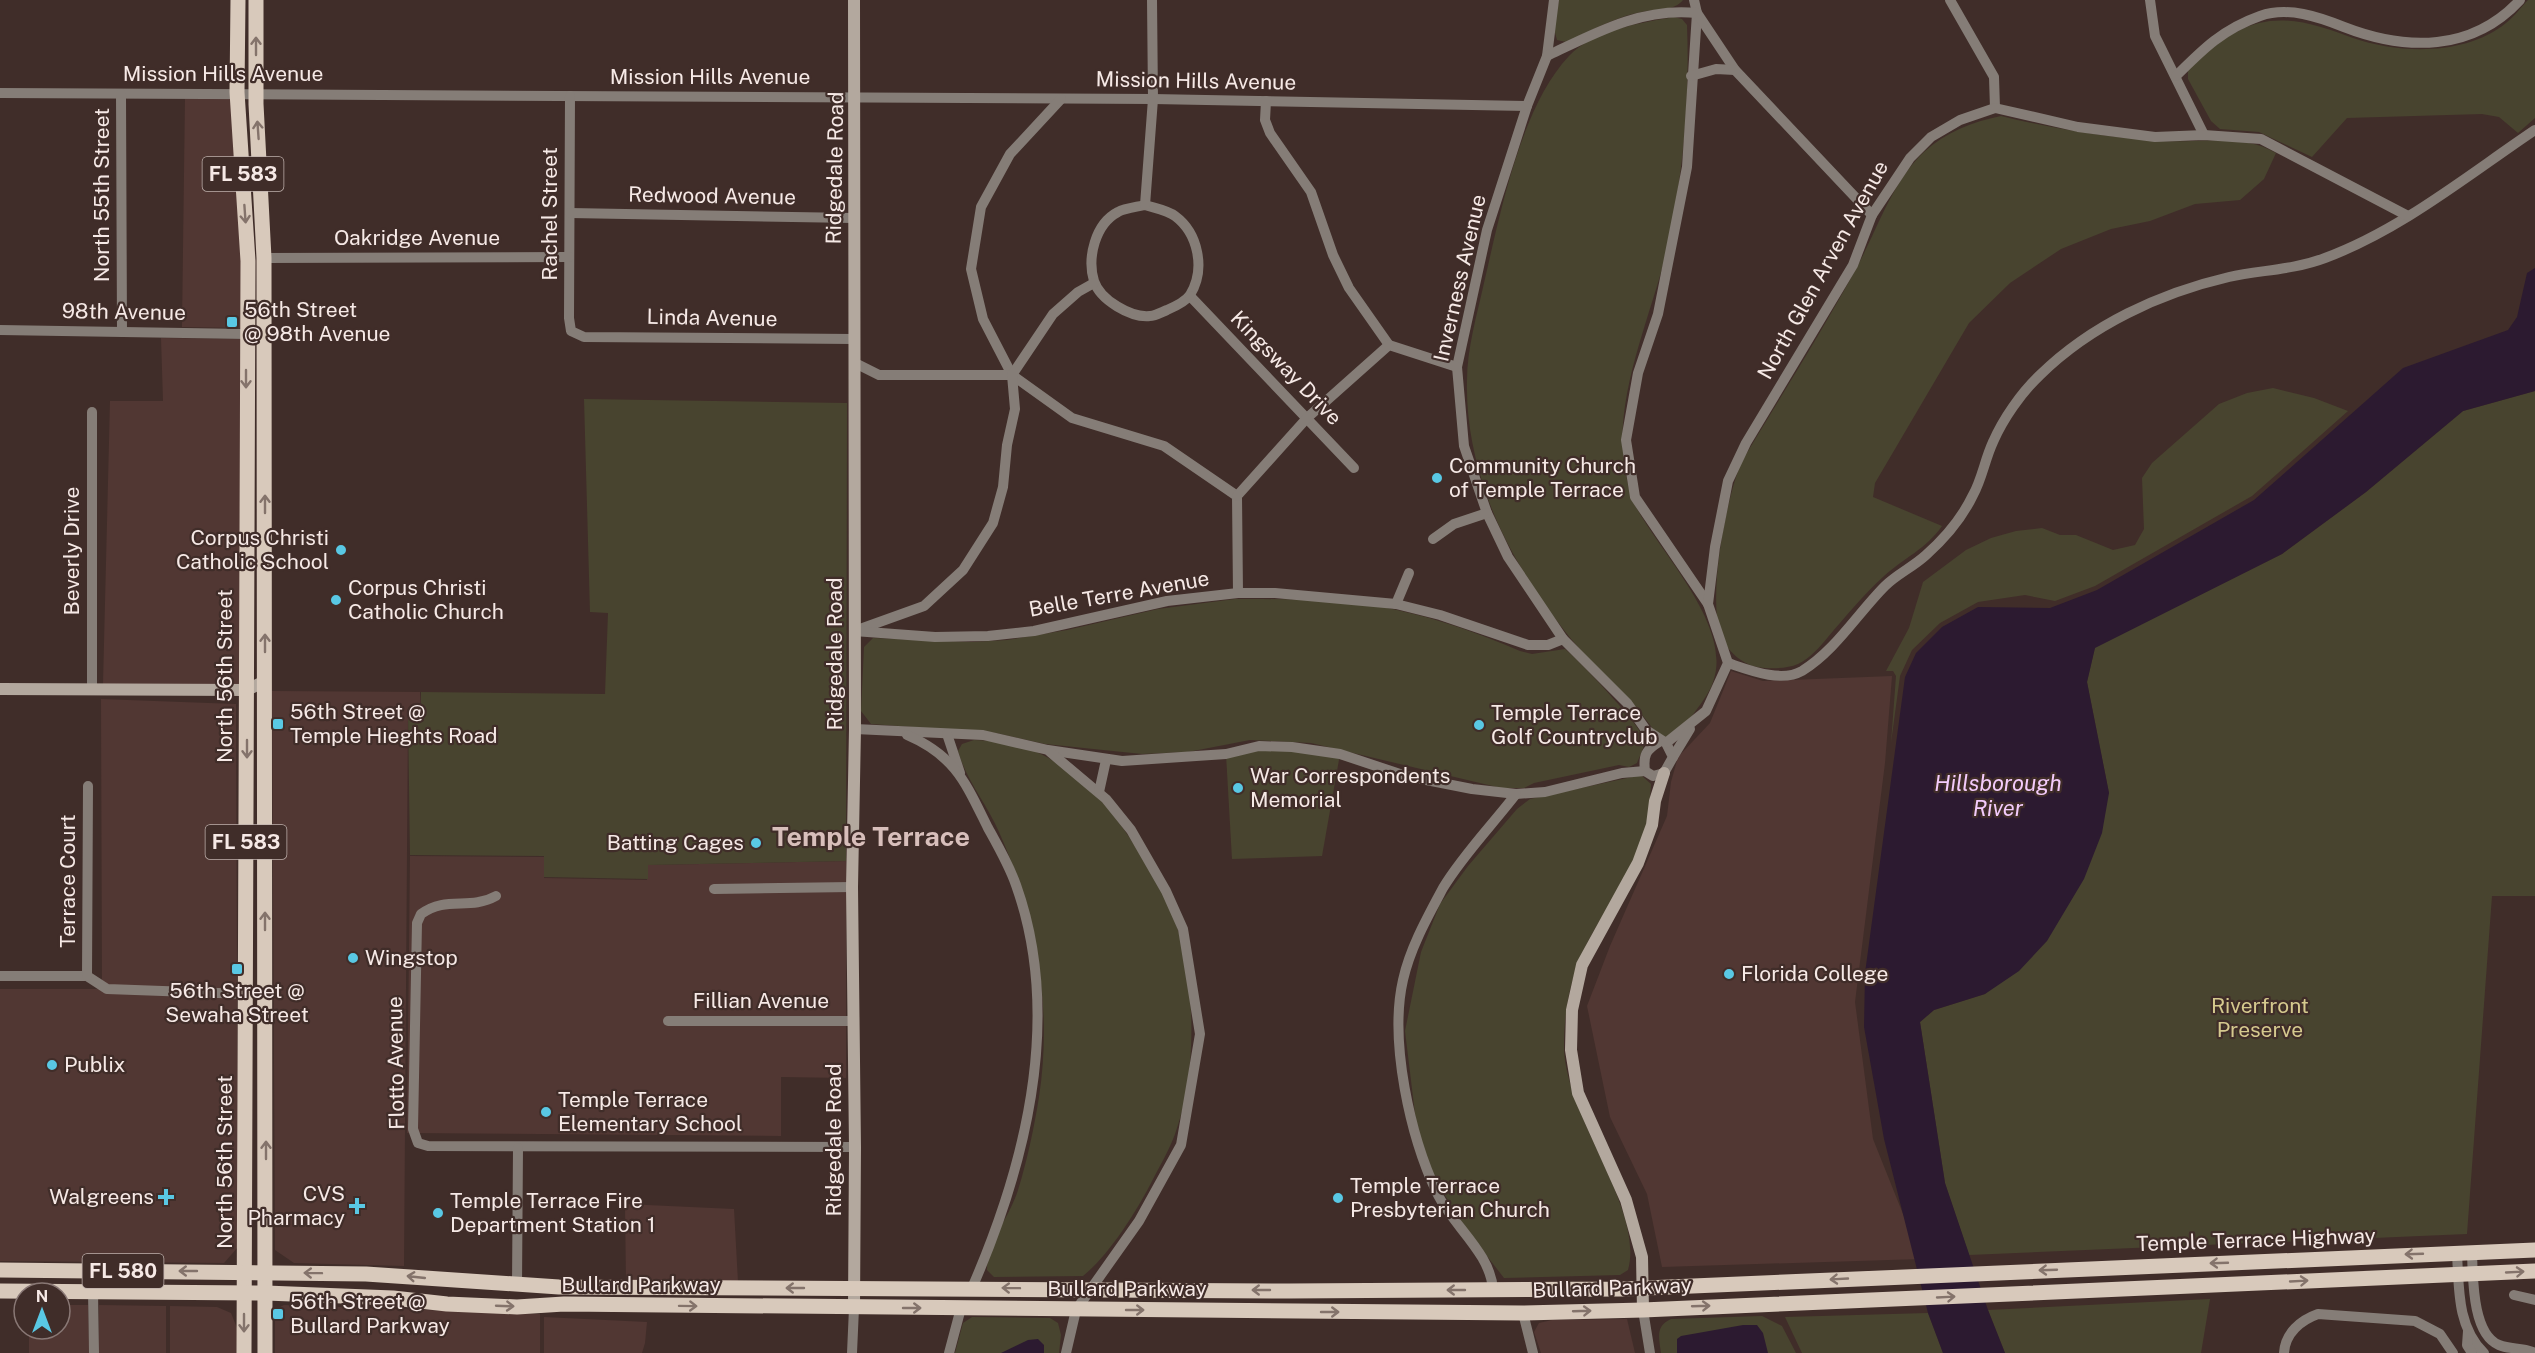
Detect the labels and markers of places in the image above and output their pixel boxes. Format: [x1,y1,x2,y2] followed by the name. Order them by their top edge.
[244,297,391,346] place label: 56th Street @ 98th Avenue
[225,315,239,329] marker: 56th Street @ 98th Avenue
[1449,453,1636,502] place label: Community Church of Temple Terrace
[1430,471,1444,485] marker: Community Church of Temple Terrace
[176,525,329,574] place label: Corpus Christi Catholic School
[334,543,348,557] marker: Corpus Christi Catholic School
[348,575,504,624] place label: Corpus Christi Catholic Church
[329,593,343,607] marker: Corpus Christi Catholic Church
[290,699,498,748] place label: 56th Street @ Temple Hieghts Road
[1491,700,1658,749] place label: Temple Terrace Golf Countryclub
[271,717,285,731] marker: 56th Street @ Temple Hieghts Road
[1472,718,1486,732] marker: Temple Terrace Golf Countryclub
[1250,763,1450,812] place label: War Correspondents Memorial
[1231,781,1245,795] marker: War Correspondents Memorial
[607,830,744,855] place label: Batting Cages
[749,836,763,850] marker: Batting Cages
[365,945,458,970] place label: Wingstop
[346,951,360,965] marker: Wingstop
[1741,961,1888,986] place label: Florida College
[230,962,244,976] marker: 56th Street @ Sewaha Street
[1722,967,1736,981] marker: Florida College
[165,978,309,1027] place label: 56th Street @ Sewaha Street
[64,1052,126,1077] place label: Publix
[45,1058,59,1072] marker: Publix
[558,1087,742,1136] place label: Temple Terrace Elementary School
[539,1105,553,1119] marker: Temple Terrace Elementary School
[1350,1173,1550,1222] place label: Temple Terrace Presbyterian Church
[247,1181,345,1230] place label: CVS Pharmacy
[49,1184,154,1209] place label: Walgreens
[450,1188,655,1237] place label: Temple Terrace Fire Department Station 1
[159,1190,173,1204] marker: Walgreens
[1331,1191,1345,1205] marker: Temple Terrace Presbyterian Church
[350,1199,364,1213] marker: CVS Pharmacy
[431,1206,445,1220] marker: Temple Terrace Fire Department Station 1
[290,1289,450,1338] place label: 56th Street @ Bullard Parkway
[271,1307,285,1321] marker: 56th Street @ Bullard Parkway

